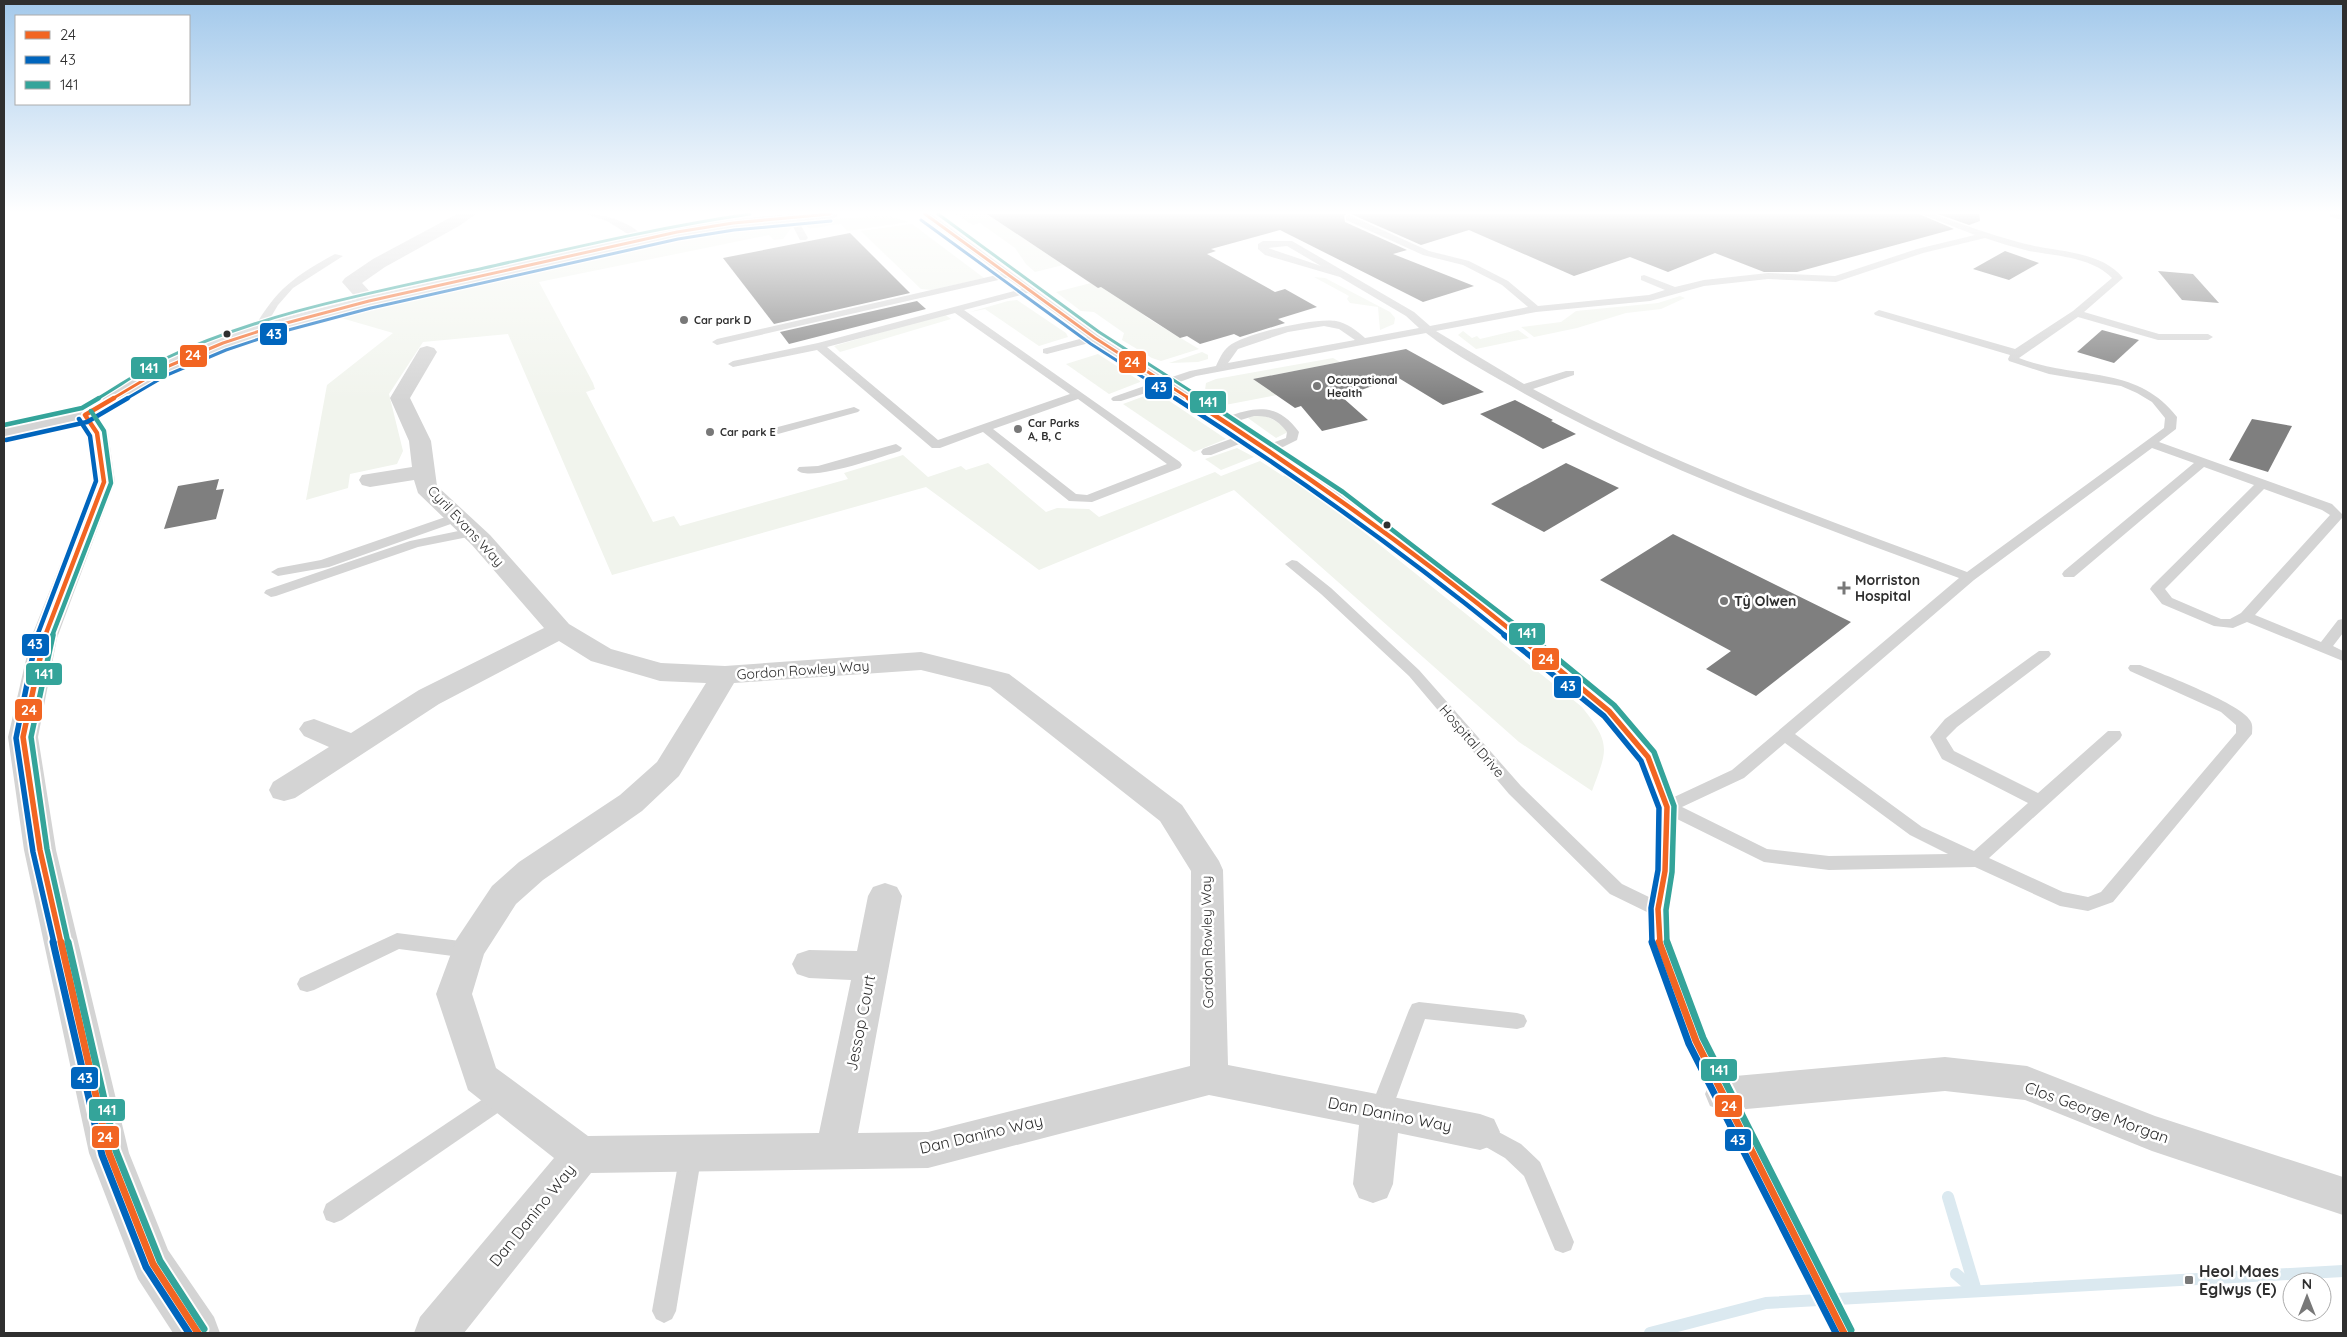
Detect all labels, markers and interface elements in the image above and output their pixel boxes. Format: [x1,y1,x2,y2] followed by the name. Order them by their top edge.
[15,15,190,105] legend
[60,25,76,44] text: 24
[60,50,76,69] text: 43
[60,75,79,94] text: 141
[694,313,752,327] place label: Car park D
[678,314,690,326] marker: Car park D
[259,322,288,346] line badge: 43
[266,325,282,343] text: 43
[222,329,232,339] unlabelled marker
[179,344,208,368] line badge: 24
[185,346,201,364] text: 24
[1118,350,1147,374] line badge: 24
[1124,353,1140,371] text: 24
[130,356,168,380] line badge: 141
[140,359,158,377] text: 141
[1327,373,1398,400] place label: Occupational Health
[1144,376,1173,400] line badge: 43
[1151,378,1167,396] text: 43
[1311,380,1323,392] marker: Occupational Health
[1189,390,1227,414] line badge: 141
[1199,393,1217,411] text: 141
[1028,416,1079,443] place label: Car Parks A, B, C
[1012,423,1024,435] marker: Car Parks A, B, C
[720,425,776,439] place label: Car park E
[704,426,716,438] marker: Car park E
[424,482,508,570] street label: Cyril Evans Way
[1382,520,1392,530] unlabelled marker
[1855,571,1920,605] place label: Morriston Hospital
[1837,581,1851,595] marker: Morriston Hospital
[1734,592,1796,610] place label: Tŷ Olwen
[1718,595,1730,607] marker: Tŷ Olwen
[1508,622,1546,646] line badge: 141
[1518,624,1536,642] text: 141
[21,633,50,657] line badge: 43
[27,635,43,653] text: 43
[1531,647,1560,671] line badge: 24
[1538,650,1554,668] text: 24
[736,656,870,684] street label: Gordon Rowley Way
[25,662,63,686] line badge: 141
[35,665,53,683] text: 141
[1553,675,1582,699] line badge: 43
[1560,677,1576,695] text: 43
[14,698,43,722] line badge: 24
[21,701,37,719] text: 24
[1436,701,1509,781] street label: Hospital Drive
[1197,875,1217,1009] street label: Gordon Rowley Way
[841,973,879,1073] street label: Jessop Court
[1700,1058,1738,1082] line badge: 141
[1710,1061,1728,1079] text: 141
[70,1066,99,1090] line badge: 43
[77,1069,93,1087] text: 43
[2022,1077,2172,1147] street label: Clos George Morgan
[1326,1092,1454,1136] street label: Dan Danino Way
[1714,1094,1743,1118] line badge: 24
[1721,1097,1737,1115] text: 24
[88,1098,126,1122] line badge: 141
[98,1101,116,1119] text: 141
[917,1110,1045,1158] street label: Dan Danino Way
[91,1125,120,1149] line badge: 24
[97,1128,113,1146] text: 24
[1724,1128,1752,1152] line badge: 43
[1730,1131,1746,1149] text: 43
[485,1160,579,1270] street label: Dan Danino Way
[2199,1261,2279,1299] place label: Heol Maes Eglwys (E)
[2282,1272,2332,1322] north arrow
[2183,1274,2195,1286] marker: Heol Maes Eglwys (E)
[2302,1275,2312,1293] text: N

